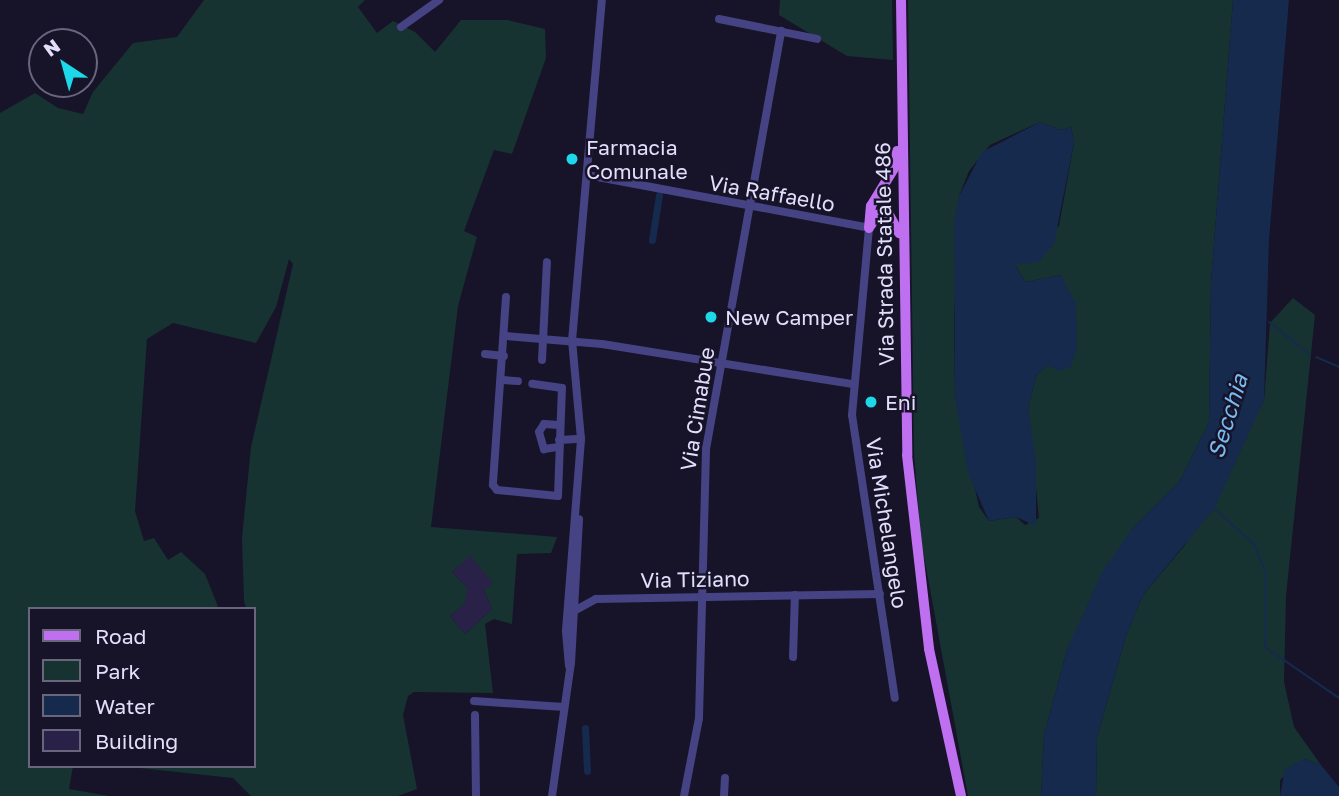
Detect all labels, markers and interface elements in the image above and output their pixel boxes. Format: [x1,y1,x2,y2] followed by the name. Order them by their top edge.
[28,28,98,98] north arrow
[39,34,64,61] text: N
[586,134,688,184] place label: Farmacia Comunale
[869,142,899,366] street label: Via Strada Statale 486
[564,151,580,167] marker: Farmacia Comunale
[707,170,837,216] street label: Via Raffaello
[725,304,853,330] place label: New Camper
[703,309,719,325] marker: New Camper
[675,345,719,473] street label: Via Cimabue
[1201,371,1253,461] water label: Secchia
[885,389,916,415] place label: Eni
[863,394,879,410] marker: Eni
[861,436,913,610] street label: Via Michelangelo
[640,565,750,593] street label: Via Tiziano
[28,607,256,768] legend
[95,623,146,649] text: Road
[95,658,140,684] text: Park
[95,693,155,719] text: Water
[95,728,178,754] text: Building

